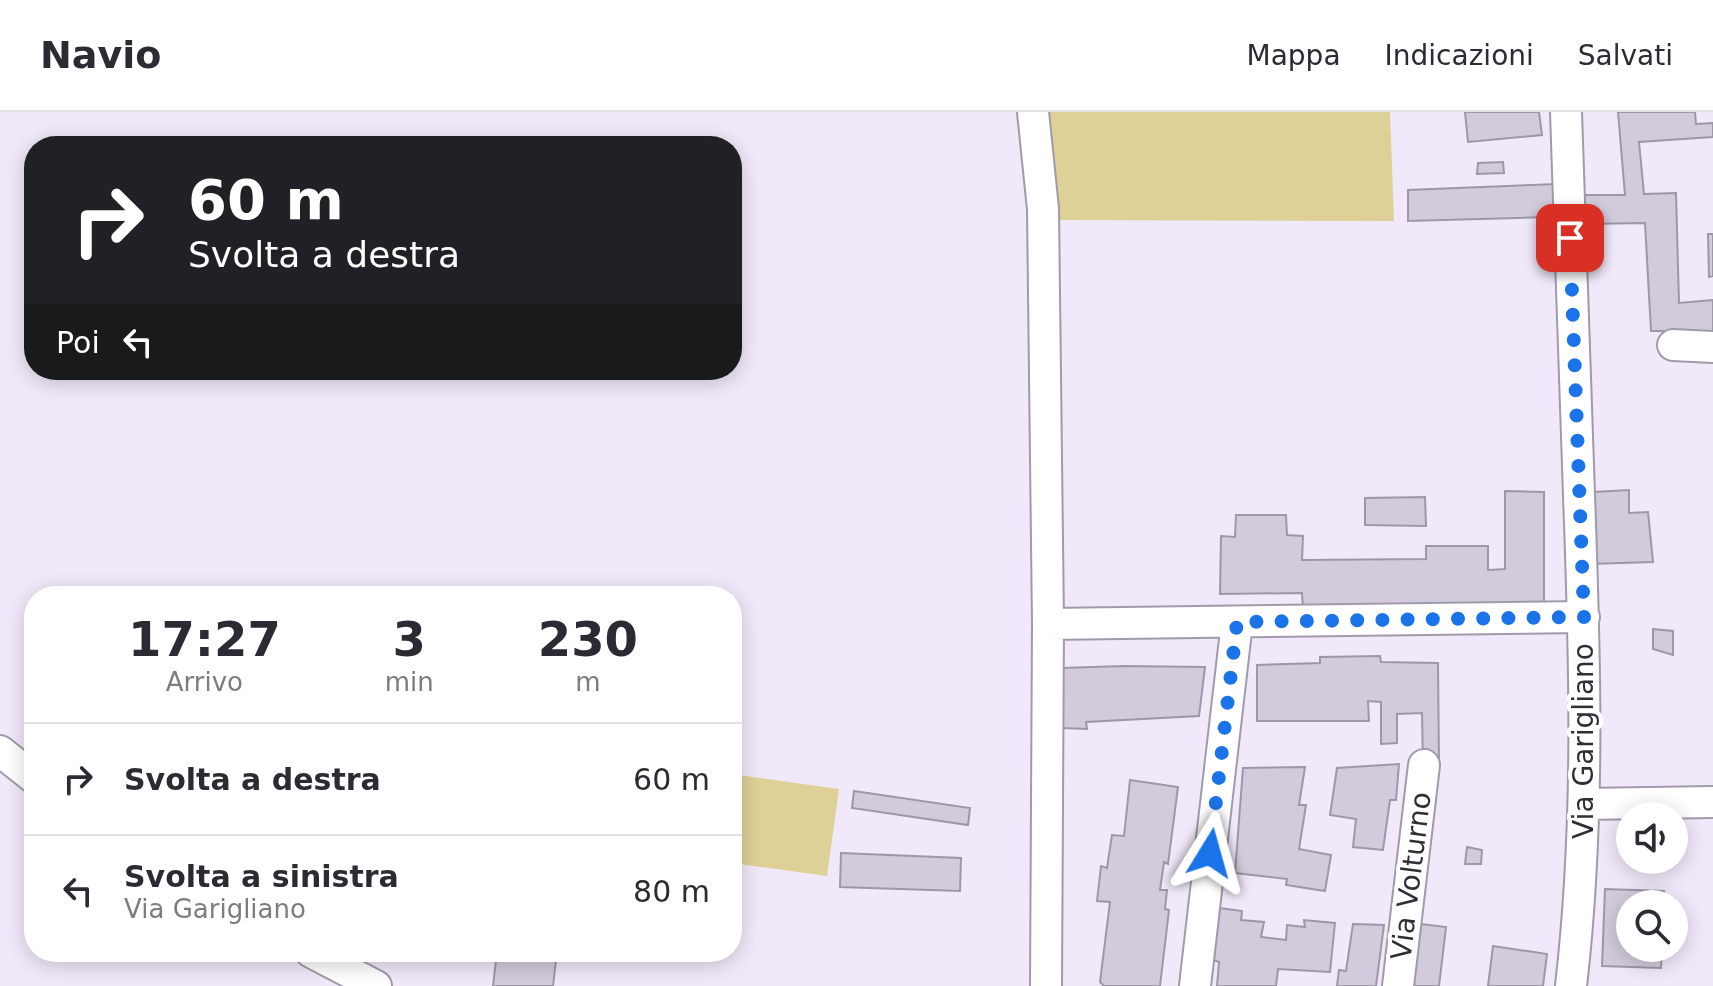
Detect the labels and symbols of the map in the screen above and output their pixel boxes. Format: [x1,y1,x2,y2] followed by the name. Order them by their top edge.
[1536,204,1604,272] pin
[1567,643,1600,839] street label: Via Garigliano
[1384,790,1438,962] street label: Via Volturno
[1168,811,1252,895] position arrow

